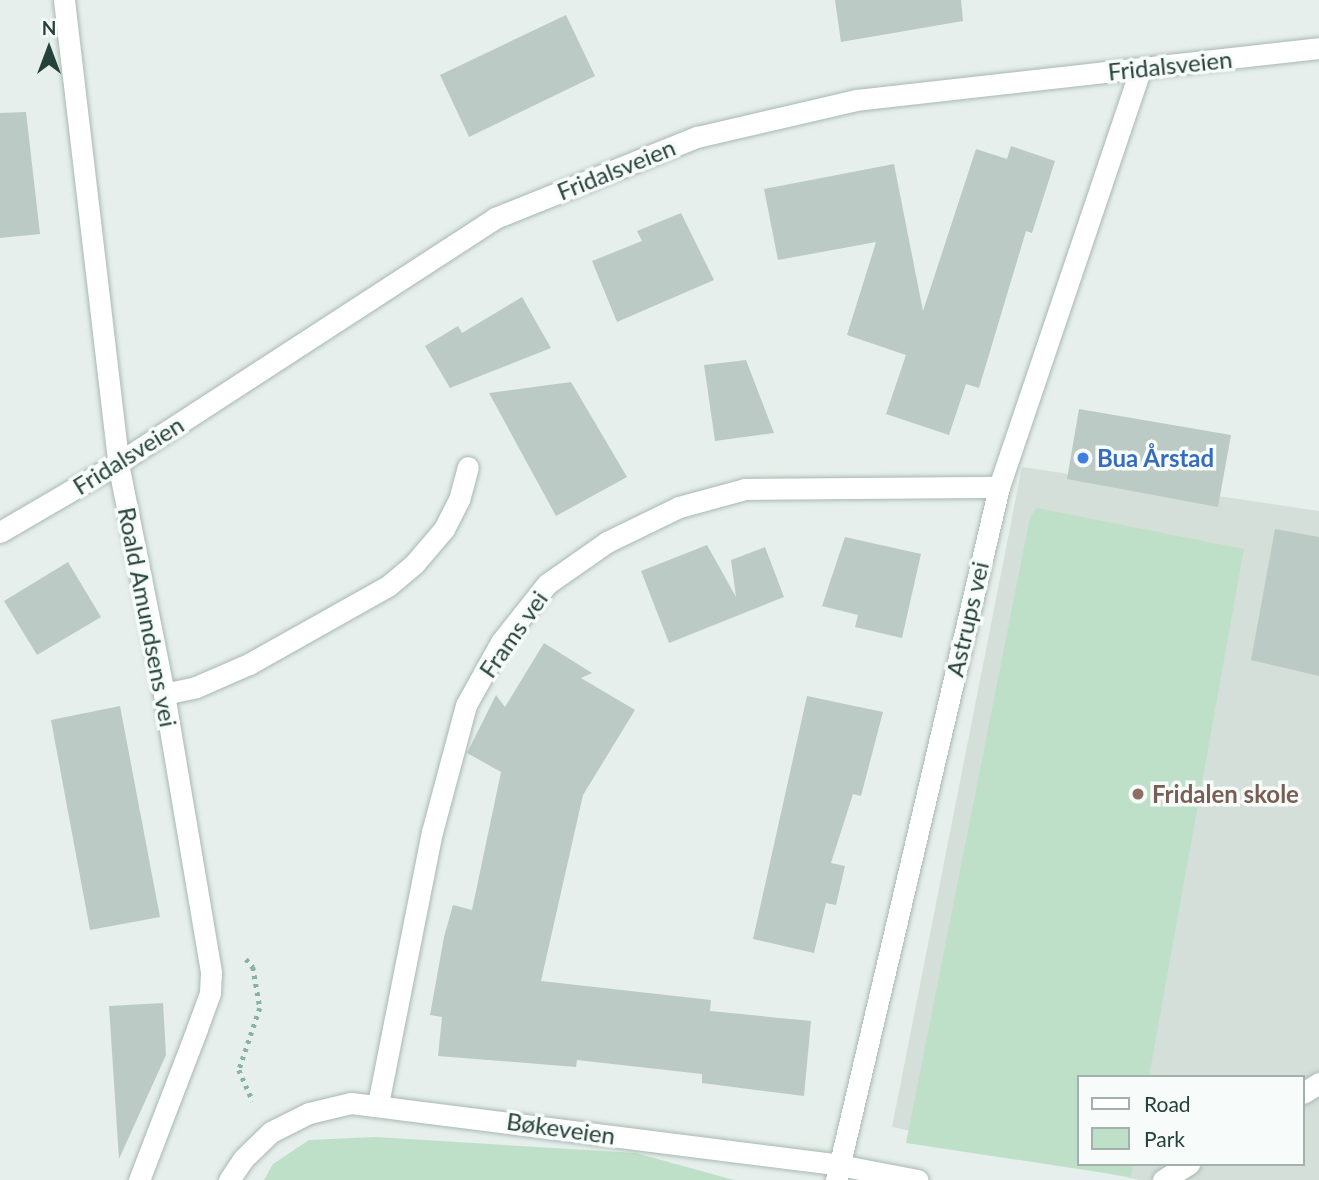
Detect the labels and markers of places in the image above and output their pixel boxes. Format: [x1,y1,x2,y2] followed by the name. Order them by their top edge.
[1097,444,1215,472] place label: Bua Årstad
[1075,450,1091,466] marker: Bua Årstad
[1152,780,1299,808] place label: Fridalen skole
[1130,786,1146,802] marker: Fridalen skole

